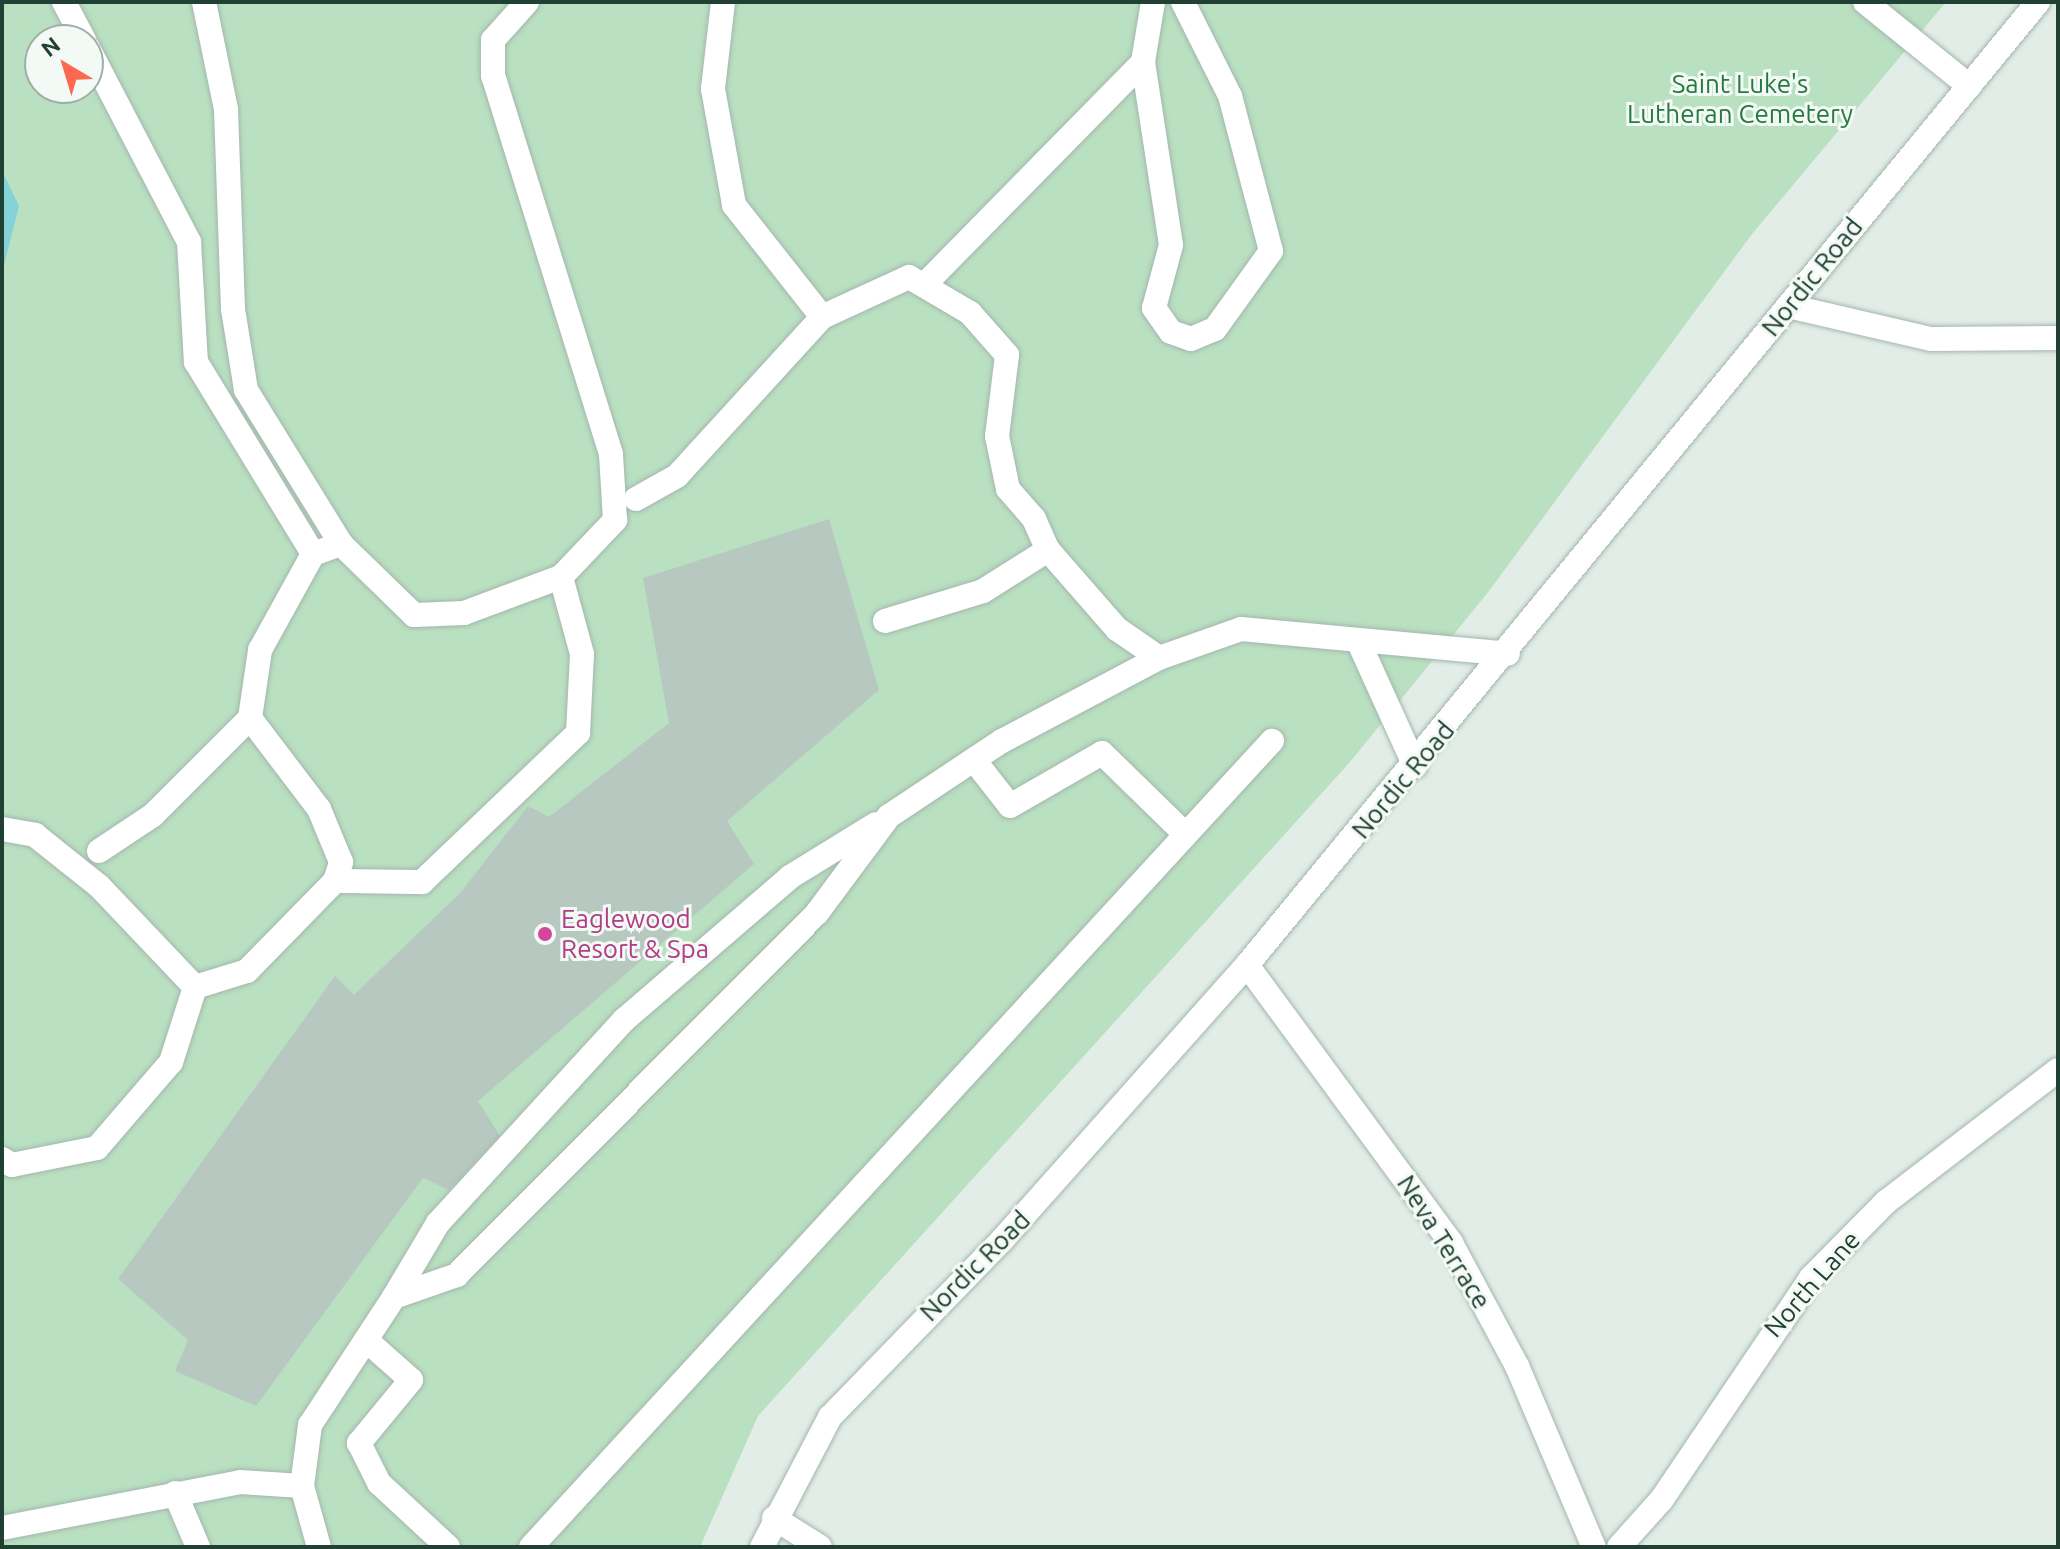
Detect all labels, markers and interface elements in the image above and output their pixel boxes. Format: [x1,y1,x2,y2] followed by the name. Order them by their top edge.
[24,24,104,104] north arrow
[36,31,64,61] text: N
[1627,68,1853,130] park label: Saint Luke's Lutheran Cemetery
[1755,212,1869,342] street label: Nordic Road
[1345,715,1461,845] street label: Nordic Road
[561,903,709,964] place label: Eaglewood Resort & Spa
[536,925,554,943] marker: Eaglewood Resort & Spa
[1391,1169,1497,1315] street label: Neva Terrace
[913,1204,1037,1328] street label: Nordic Road
[1757,1225,1867,1343] street label: North Lane

